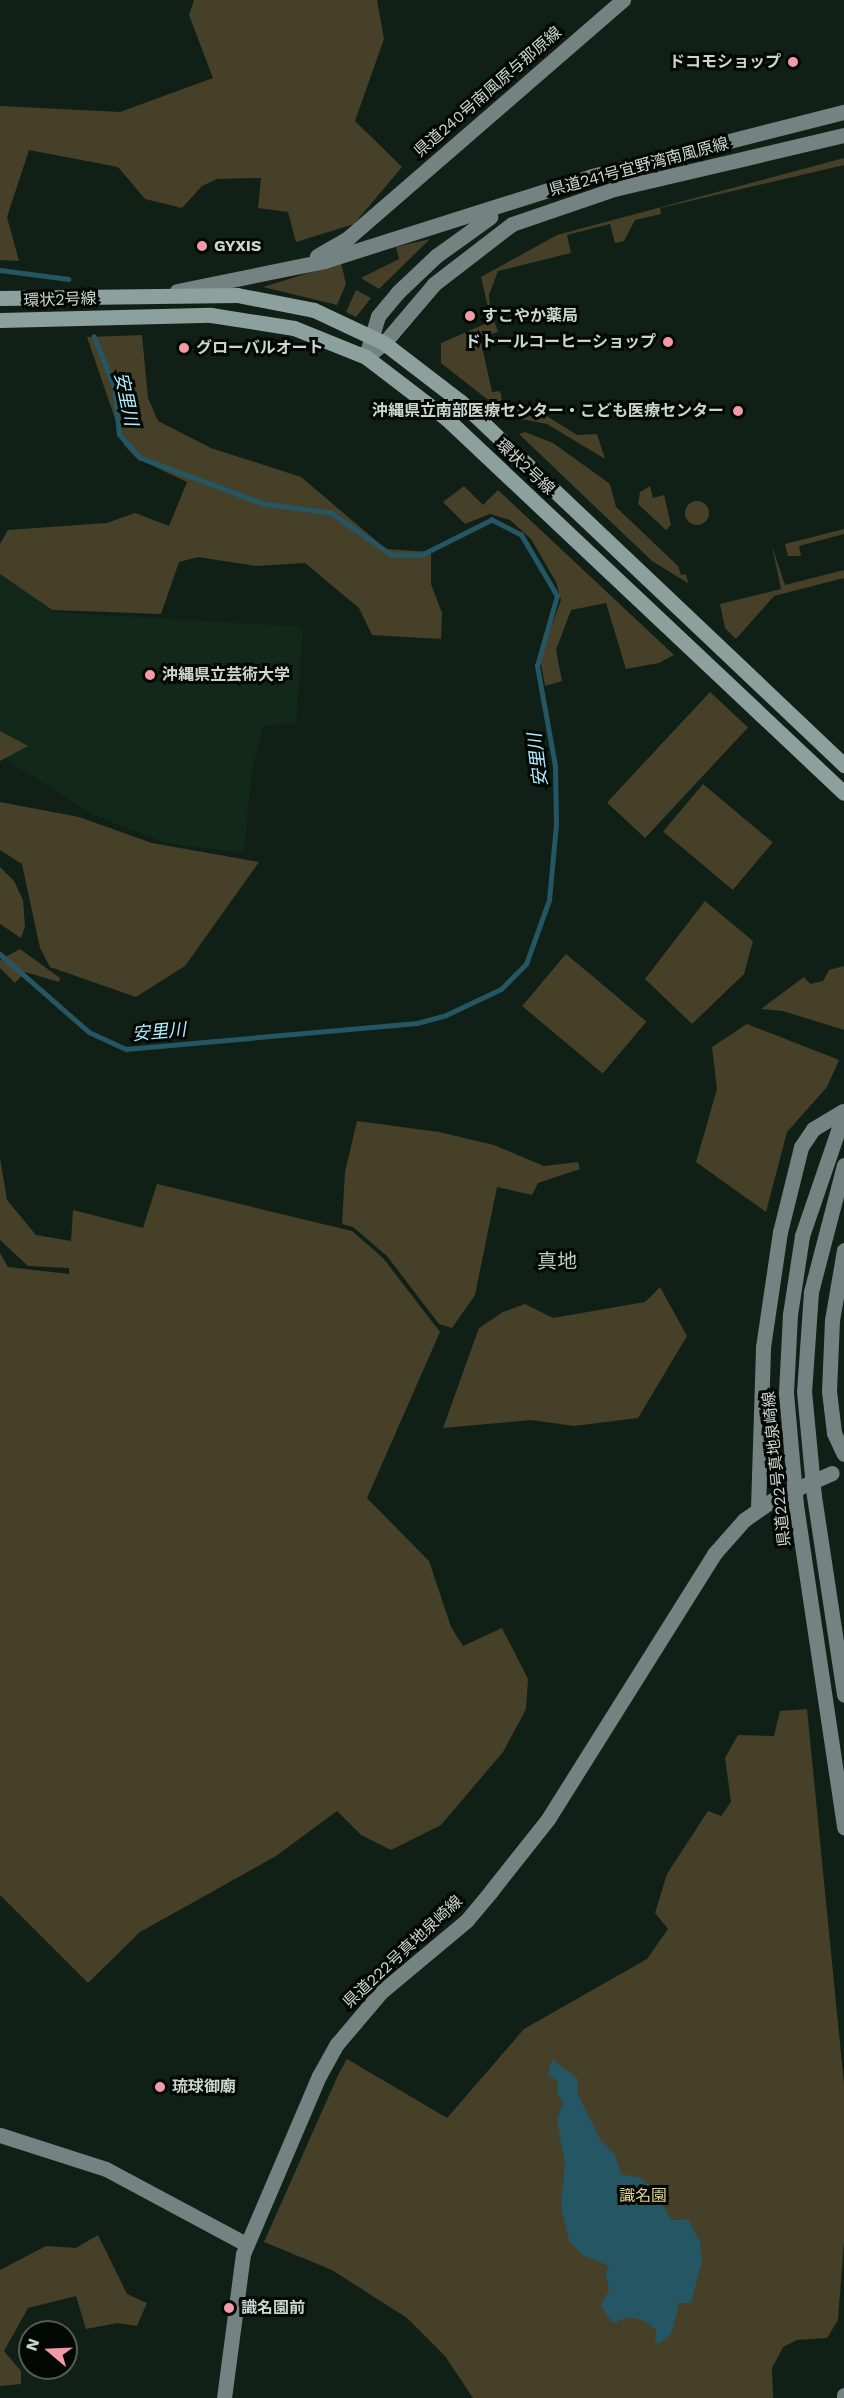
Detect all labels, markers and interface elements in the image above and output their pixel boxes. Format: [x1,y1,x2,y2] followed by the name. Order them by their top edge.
[411,23,565,161] street label: 県道240号南風原与那原線
[669,52,781,72] place label: ドコモショップ
[786,55,800,69] marker: ドコモショップ
[547,134,731,200] street label: 県道241号宜野湾南風原線
[214,236,261,256] place label: GYXIS
[195,239,209,253] marker: GYXIS
[23,289,97,311] street label: 環状2号線
[482,306,578,326] place label: すこやか薬局
[463,309,477,323] marker: すこやか薬局
[464,332,656,352] place label: ドトールコーヒーショップ
[661,335,675,349] marker: ドトールコーヒーショップ
[196,338,324,358] place label: グローバルオート
[177,341,191,355] marker: グローバルオート
[110,370,142,428] water label: 安里川
[372,401,724,421] place label: 沖縄県立南部医療センター・こども医療センター
[729,402,747,420] marker: 沖縄県立南部医療センター・こども医療センター
[492,435,558,499] street label: 環状2号線
[162,665,290,685] place label: 沖縄県立芸術大学
[143,668,157,682] marker: 沖縄県立芸術大学
[524,732,552,788] water label: 安里川
[131,1019,187,1045] water label: 安里川
[537,1249,577,1273] district label: 真地
[759,1390,795,1548] street label: 県道222号真地泉崎線
[339,1892,467,2012] street label: 県道222号真地泉崎線
[172,2077,236,2097] place label: 琉球御廟
[153,2080,167,2094] marker: 琉球御廟
[619,2186,667,2206] park label: 識名園
[241,2298,305,2318] place label: 識名園前
[222,2301,236,2315] marker: 識名園前
[18,2320,78,2380] north arrow
[21,2336,43,2353] text: N

